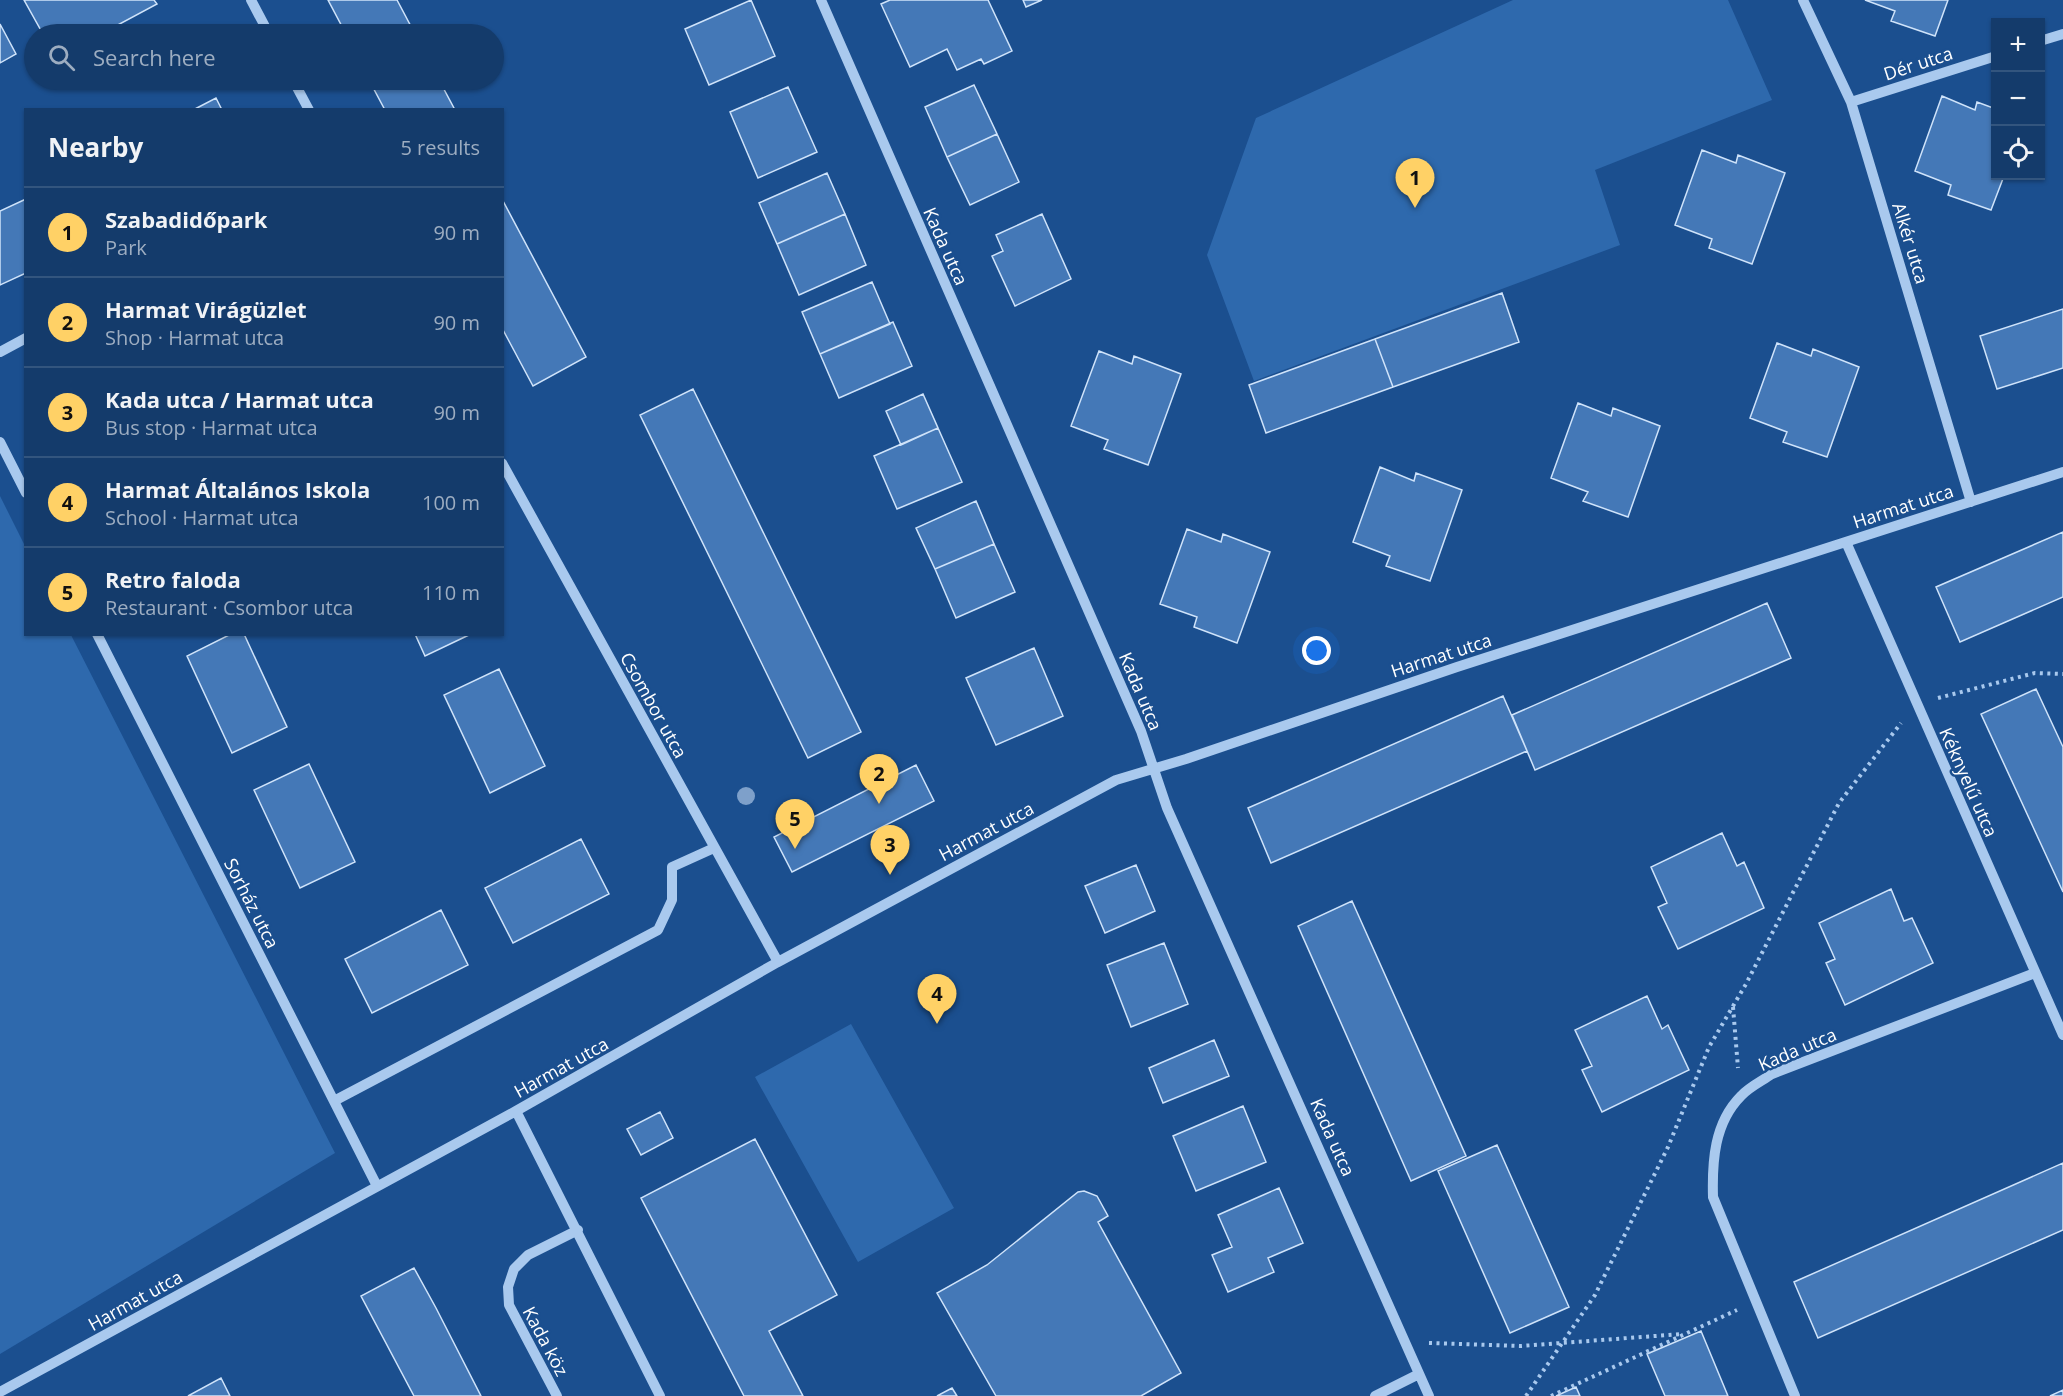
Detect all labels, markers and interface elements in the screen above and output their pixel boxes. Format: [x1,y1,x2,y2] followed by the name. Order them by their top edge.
[1991,18,2045,180] map controls
[1991,18,2045,72] button: +
[24,24,504,90] search box
[45,41,78,74] icon: search
[1880,41,1956,85] street label: Dér utca
[93,42,216,72] text: Search here
[1991,72,2045,126] button: −
[1991,126,2045,180] button: locate
[48,129,143,165] text: Nearby
[400,134,480,161] text: 5 results
[1396,158,1434,208] pin: 1
[1887,200,1935,286] street label: Alkér utca
[918,203,974,289] street label: Kada utca
[105,204,267,234] text: Szabadidőpark
[62,219,73,246] text: 1
[433,219,480,246] text: 90 m
[105,234,147,261] text: Park
[105,294,306,324] text: Harmat Virágüzlet
[62,309,73,336] text: 2
[433,309,480,336] text: 90 m
[105,324,284,351] text: Shop · Harmat utca
[105,384,374,414] text: Kada utca / Harmat utca
[62,399,73,426] text: 3
[433,399,480,426] text: 90 m
[105,414,318,441] text: Bus stop · Harmat utca
[105,474,370,504] text: Harmat Általános Iskola
[1850,478,1956,534] street label: Harmat utca
[62,489,73,516] text: 4
[422,489,480,516] text: 100 m
[105,504,299,531] text: School · Harmat utca
[105,564,241,594] text: Retro faloda
[62,579,73,606] text: 5
[422,579,480,606] text: 110 m
[105,594,353,621] text: Restaurant · Csombor utca
[1388,627,1494,683] street label: Harmat utca
[1302,636,1331,665] your location
[615,648,693,762] street label: Csombor utca
[1114,648,1168,734] street label: Kada utca
[1934,724,2004,840] street label: Kéknyelű utca
[860,754,898,804] pin: 2
[934,796,1038,866] street label: Harmat utca
[776,800,814,849] pin: 5
[870,826,910,875] pin: 3
[219,854,285,952] street label: Sorház utca
[918,974,956,1024] pin: 4
[1754,1022,1840,1076] street label: Kada utca
[509,1031,613,1103] street label: Harmat utca
[1305,1094,1361,1180] street label: Kada utca
[83,1264,187,1336] street label: Harmat utca
[518,1302,574,1380] street label: Kada köz

